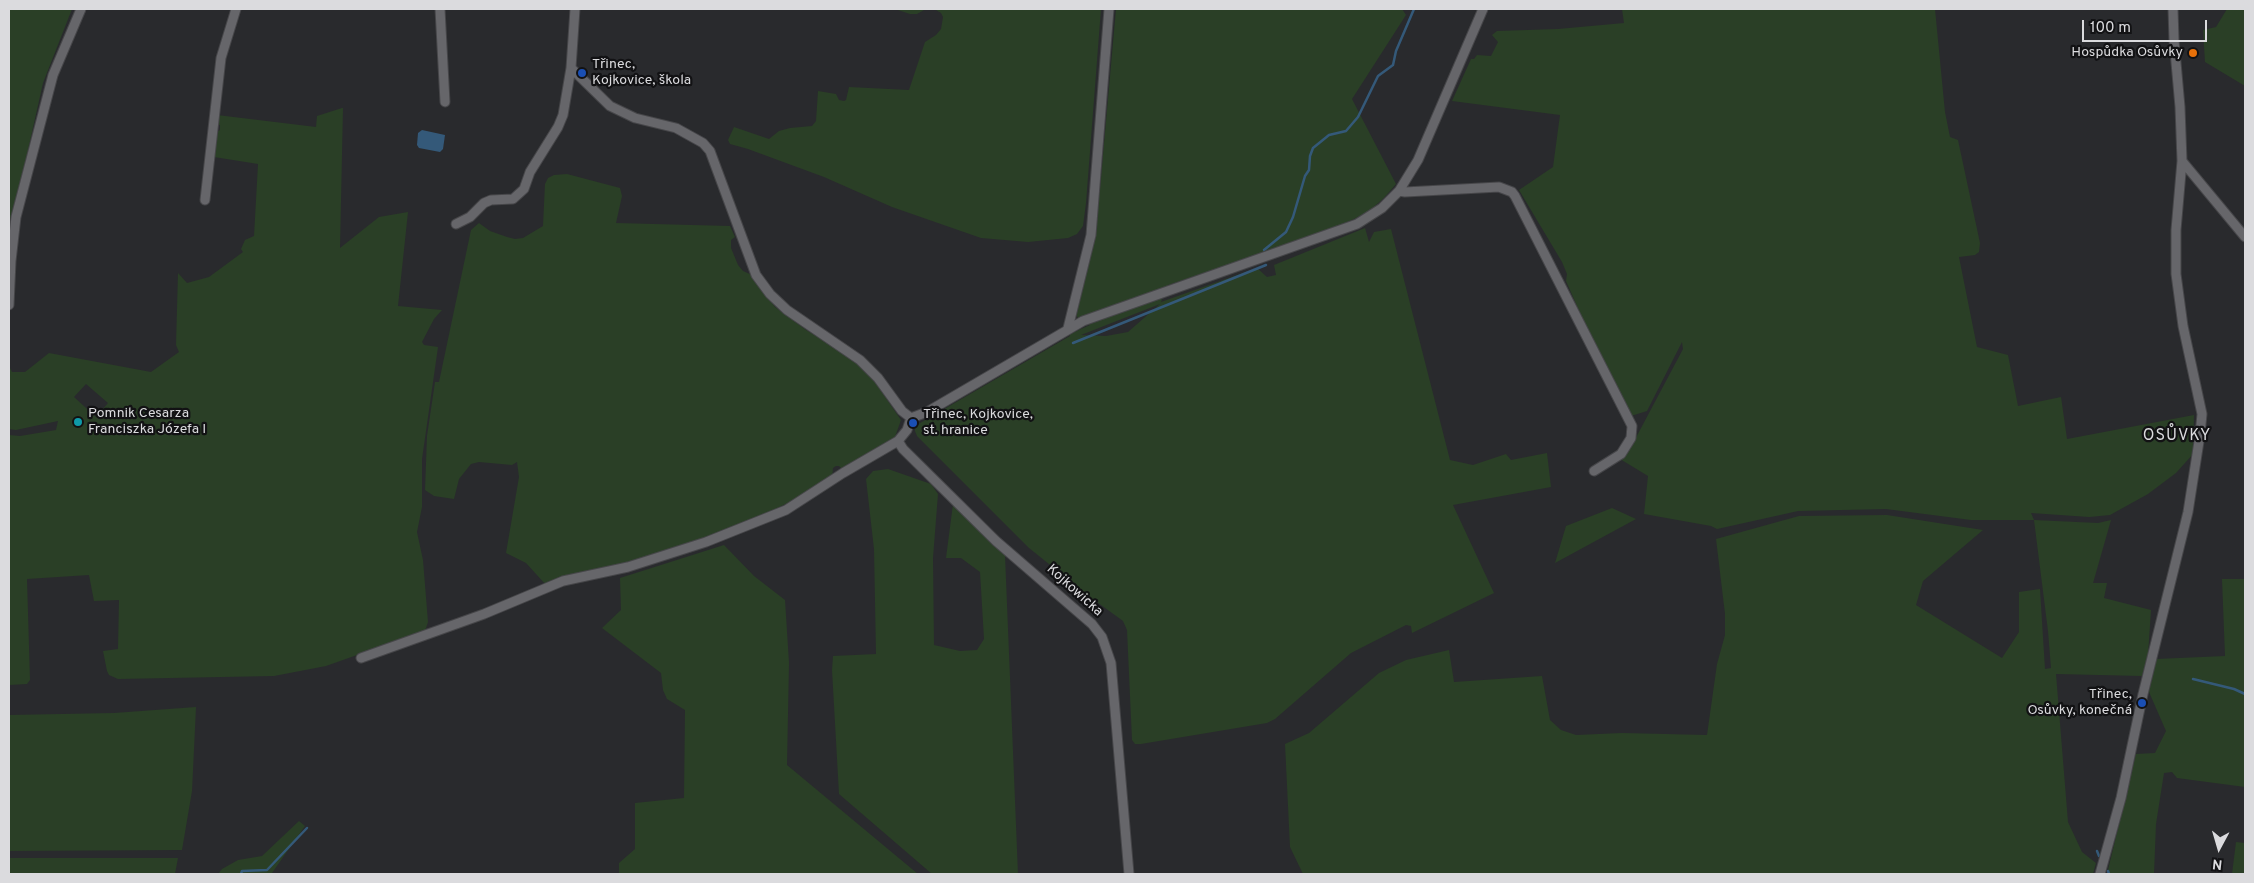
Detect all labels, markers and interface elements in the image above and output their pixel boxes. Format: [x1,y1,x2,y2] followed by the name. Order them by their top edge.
[2084,10,2209,42] scale bar
[2090,19,2131,38] text: 100 m
[2071,45,2183,61] place label: Hospůdka Osůvky
[2187,47,2199,59] marker: Hospůdka Osůvky
[592,57,691,90] place label: Třinec, Kojkovice, škola
[576,67,588,79] marker: Třinec, Kojkovice, škola
[88,406,206,438] place label: Pomnik Cesarza Franciszka Józefa I
[923,407,1033,440] place label: Třinec, Kojkovice, st. hranice
[72,416,84,428] marker: Pomnik Cesarza Franciszka Józefa I
[907,417,919,429] marker: Třinec, Kojkovice, st. hranice
[2142,427,2212,447] district label: OSŮVKY
[1042,561,1106,621] street label: Kojkowicka
[2027,687,2132,720] place label: Třinec, Osůvky, konečná
[2136,697,2148,709] marker: Třinec, Osůvky, konečná
[2194,823,2244,873] north arrow
[2211,854,2223,872] text: N

